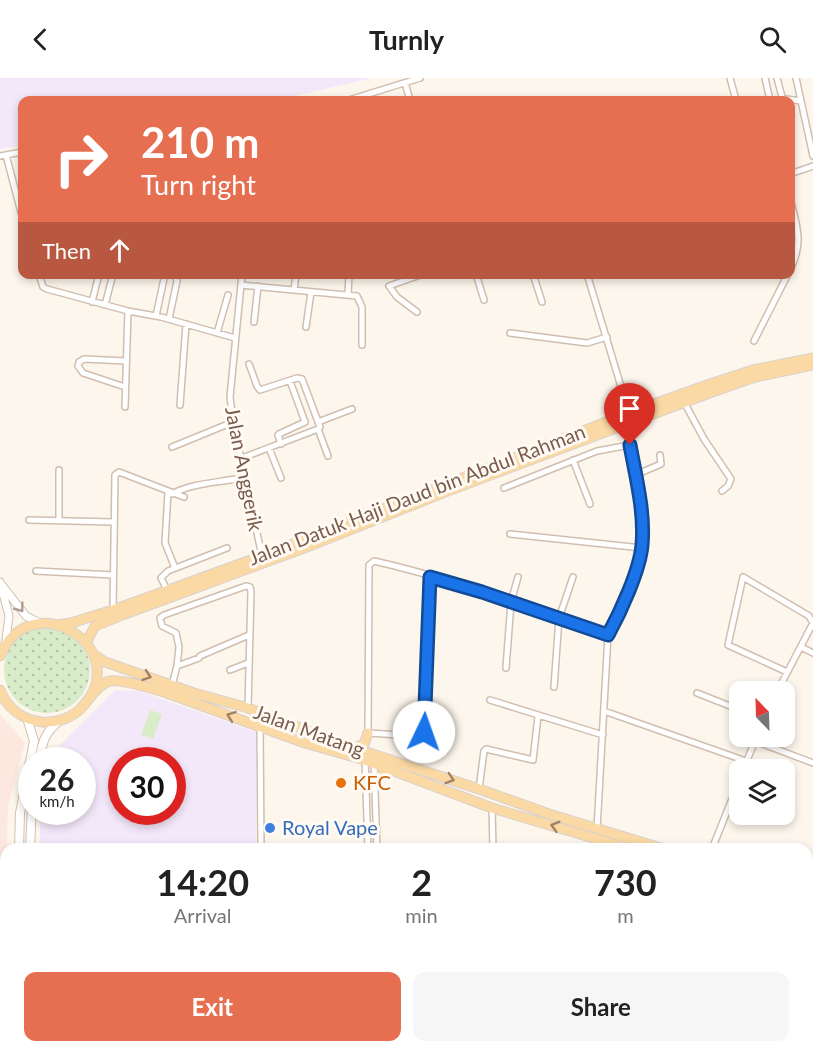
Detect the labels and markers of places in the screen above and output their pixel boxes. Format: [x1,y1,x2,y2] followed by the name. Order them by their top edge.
[604,383,655,445] pin
[353,770,391,794] place label: KFC
[334,776,348,790] marker: KFC
[282,815,378,839] place label: Royal Vape
[263,821,277,835] marker: Royal Vape

